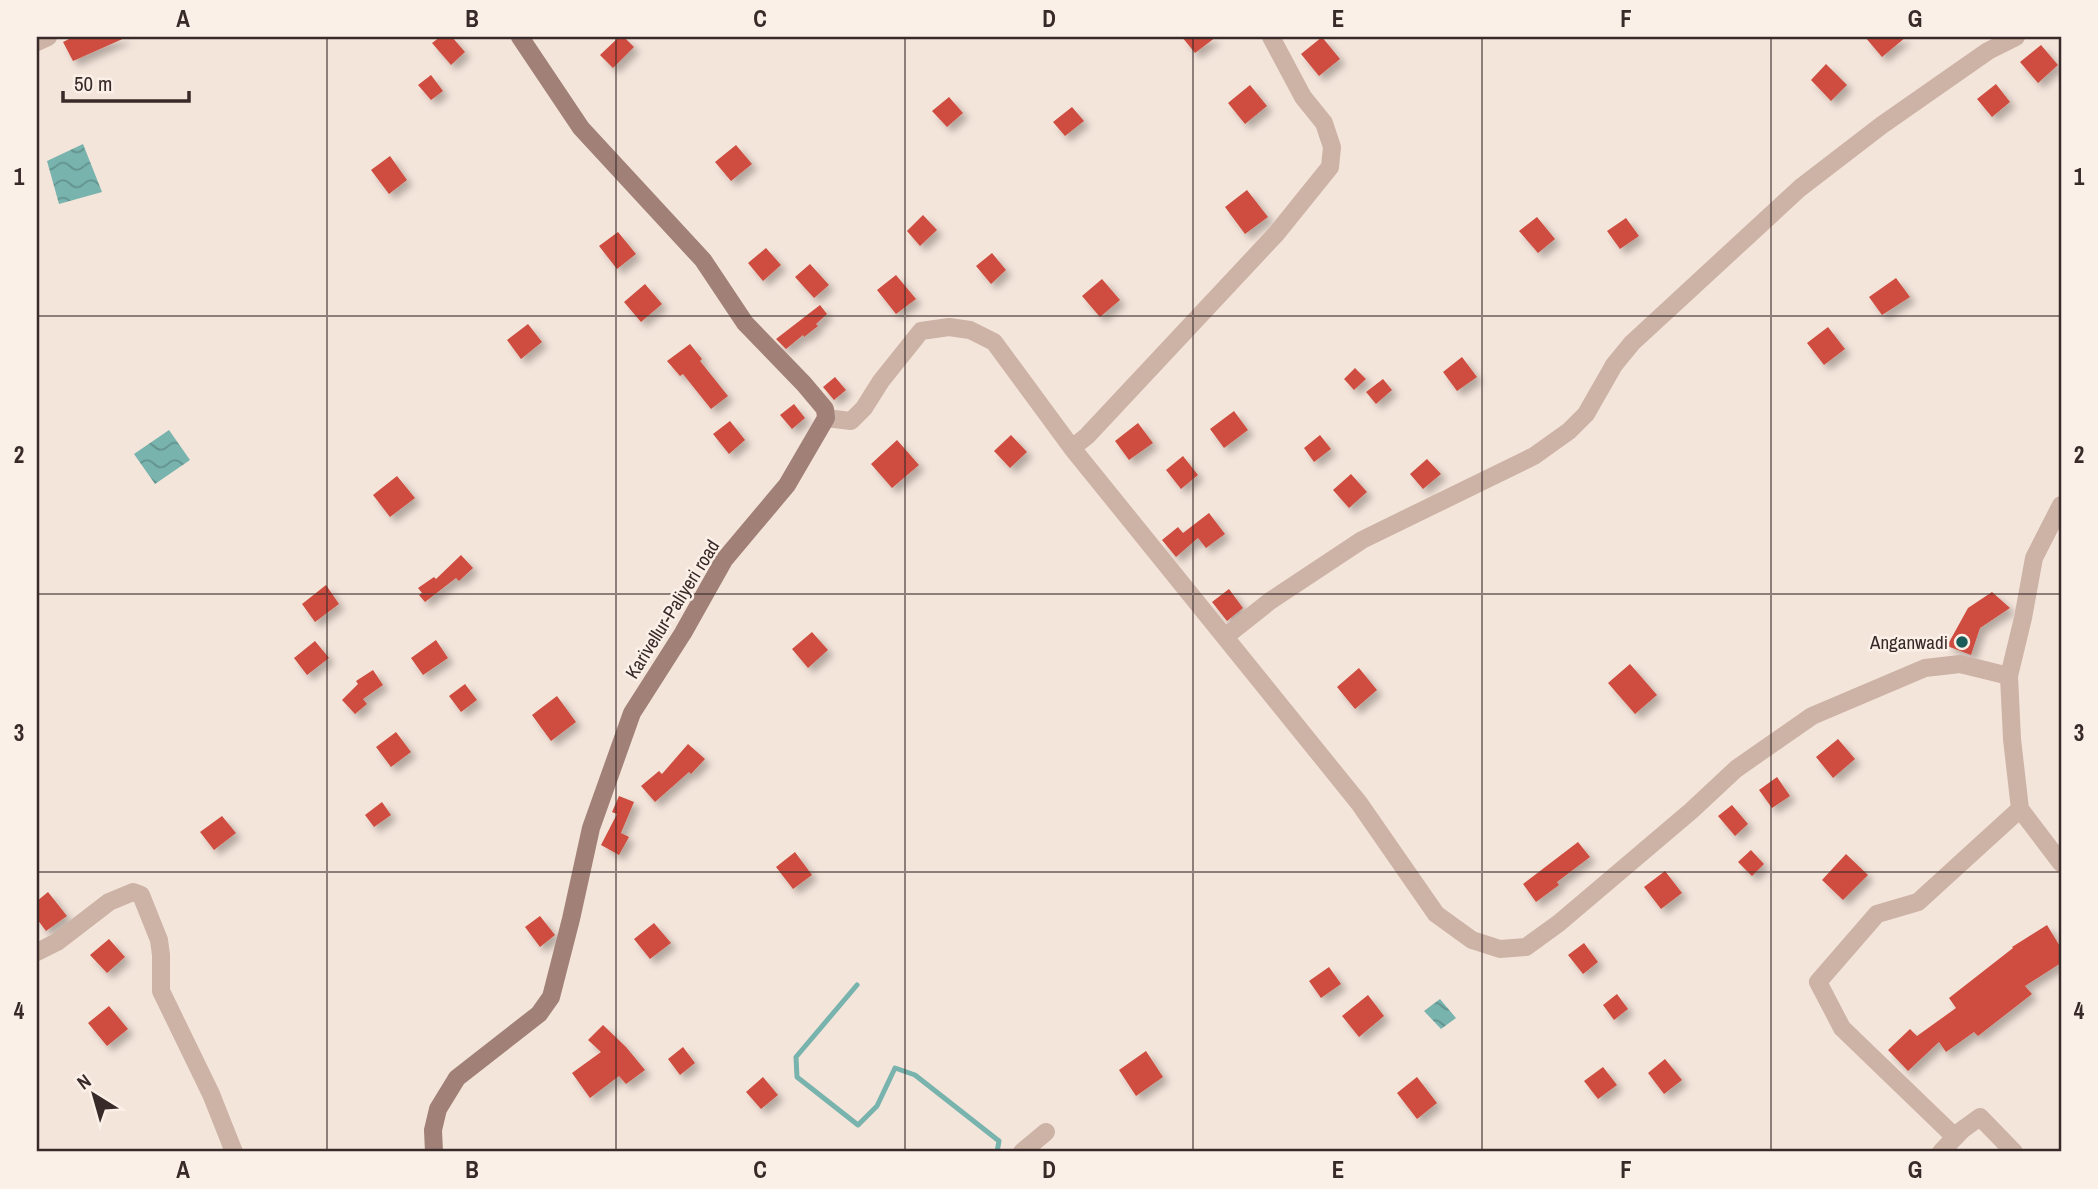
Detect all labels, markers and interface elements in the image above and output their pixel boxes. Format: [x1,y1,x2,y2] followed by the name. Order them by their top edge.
[176,3,190,34] text: A
[465,3,479,34] text: B
[753,3,767,34] text: C
[1042,3,1056,34] text: D
[1332,3,1344,34] text: E
[1620,3,1632,34] text: F
[1908,3,1922,34] text: G
[63,60,189,104] scale bar
[74,69,112,98] text: 50 m
[14,161,25,192] text: 1
[2074,161,2085,192] text: 1
[14,439,24,470] text: 2
[2074,439,2084,470] text: 2
[619,535,725,683] street label: Karivellur-Paliyeri road
[1869,629,1948,655] place label: Anganwadi
[1954,634,1970,650] marker: Anganwadi
[14,717,24,748] text: 3
[2074,717,2084,748] text: 3
[14,995,25,1026] text: 4
[2074,995,2085,1026] text: 4
[60,1060,130,1130] north arrow
[71,1068,96,1095] text: N
[176,1154,190,1185] text: A
[465,1154,479,1185] text: B
[753,1154,767,1185] text: C
[1042,1154,1056,1185] text: D
[1332,1154,1344,1185] text: E
[1620,1154,1632,1185] text: F
[1908,1154,1922,1185] text: G

